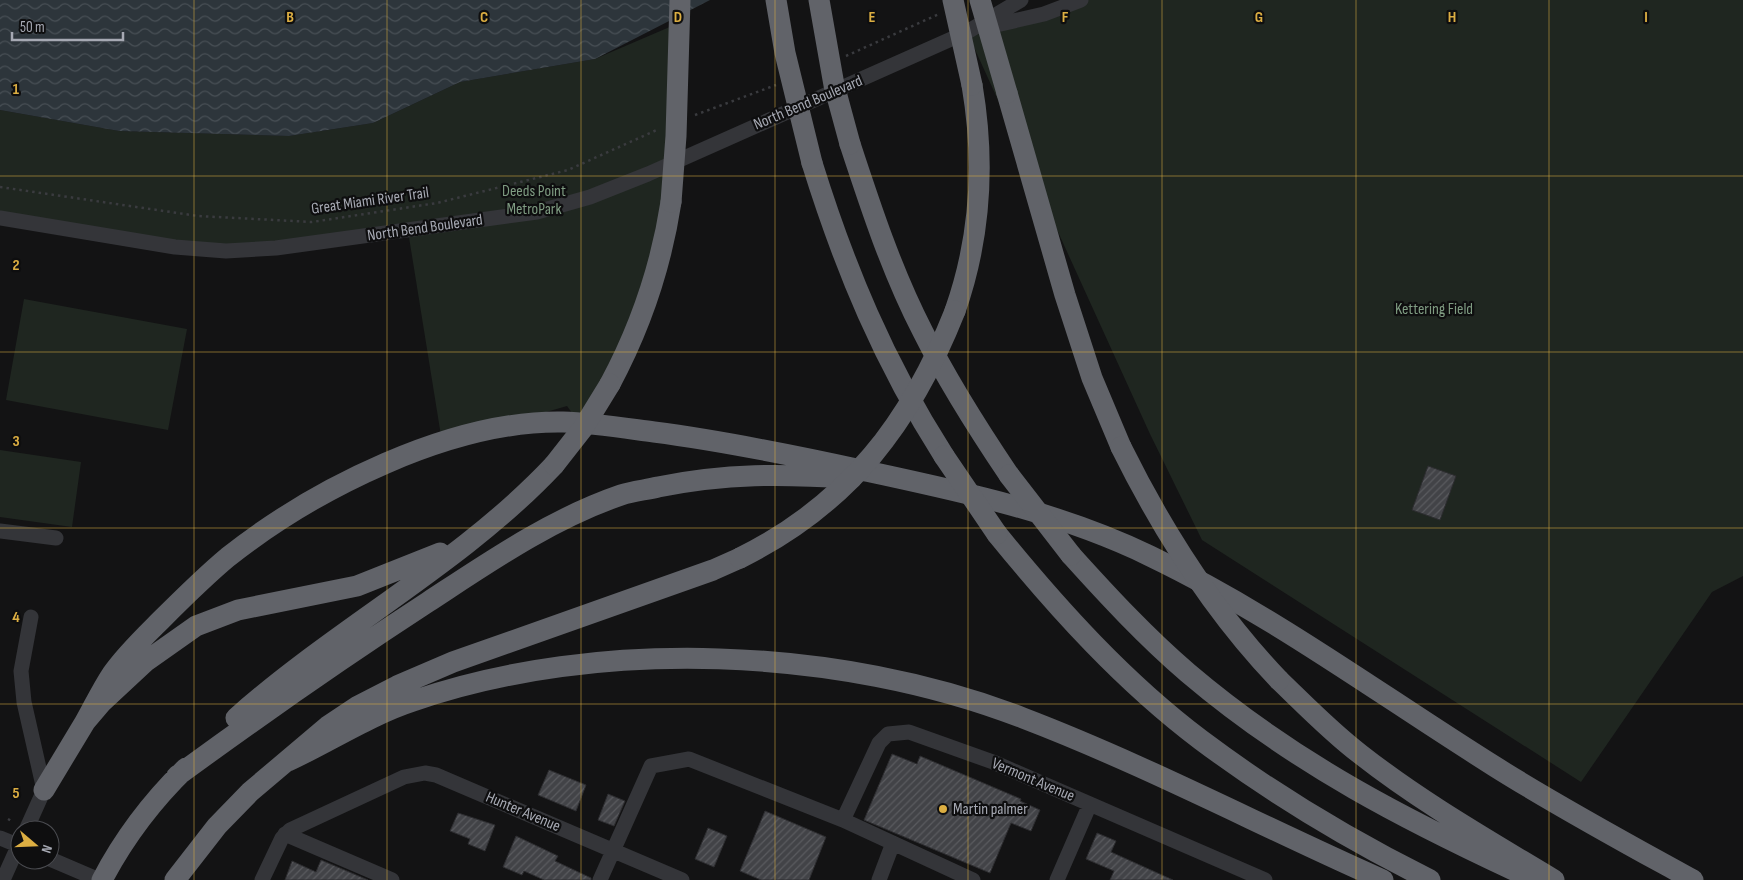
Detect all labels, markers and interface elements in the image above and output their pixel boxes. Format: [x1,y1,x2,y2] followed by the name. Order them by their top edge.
[286,8,294,27] text: B
[480,8,488,27] text: C
[674,8,682,27] text: D
[869,8,876,27] text: E
[1062,8,1069,27] text: F
[1255,8,1263,27] text: G
[1448,8,1456,27] text: H
[1644,8,1648,27] text: I
[12,10,124,42] scale bar
[20,18,45,37] text: 50 m
[751,72,865,134] street label: North Bend Boulevard
[13,80,20,99] text: 1
[502,182,566,219] park label: Deeds Point MetroPark
[310,183,430,219] street label: Great Miami River Trail
[366,210,484,246] street label: North Bend Boulevard
[12,256,20,275] text: 2
[1395,300,1473,319] park label: Kettering Field
[12,432,20,451] text: 3
[12,608,20,627] text: 4
[989,754,1077,806] street label: Vermont Avenue
[12,784,20,803] text: 5
[483,788,563,836] street label: Hunter Avenue
[953,800,1028,819] place label: Martin palmer
[937,803,949,815] marker: Martin palmer
[10,820,60,870] north arrow
[38,843,56,855] text: N

